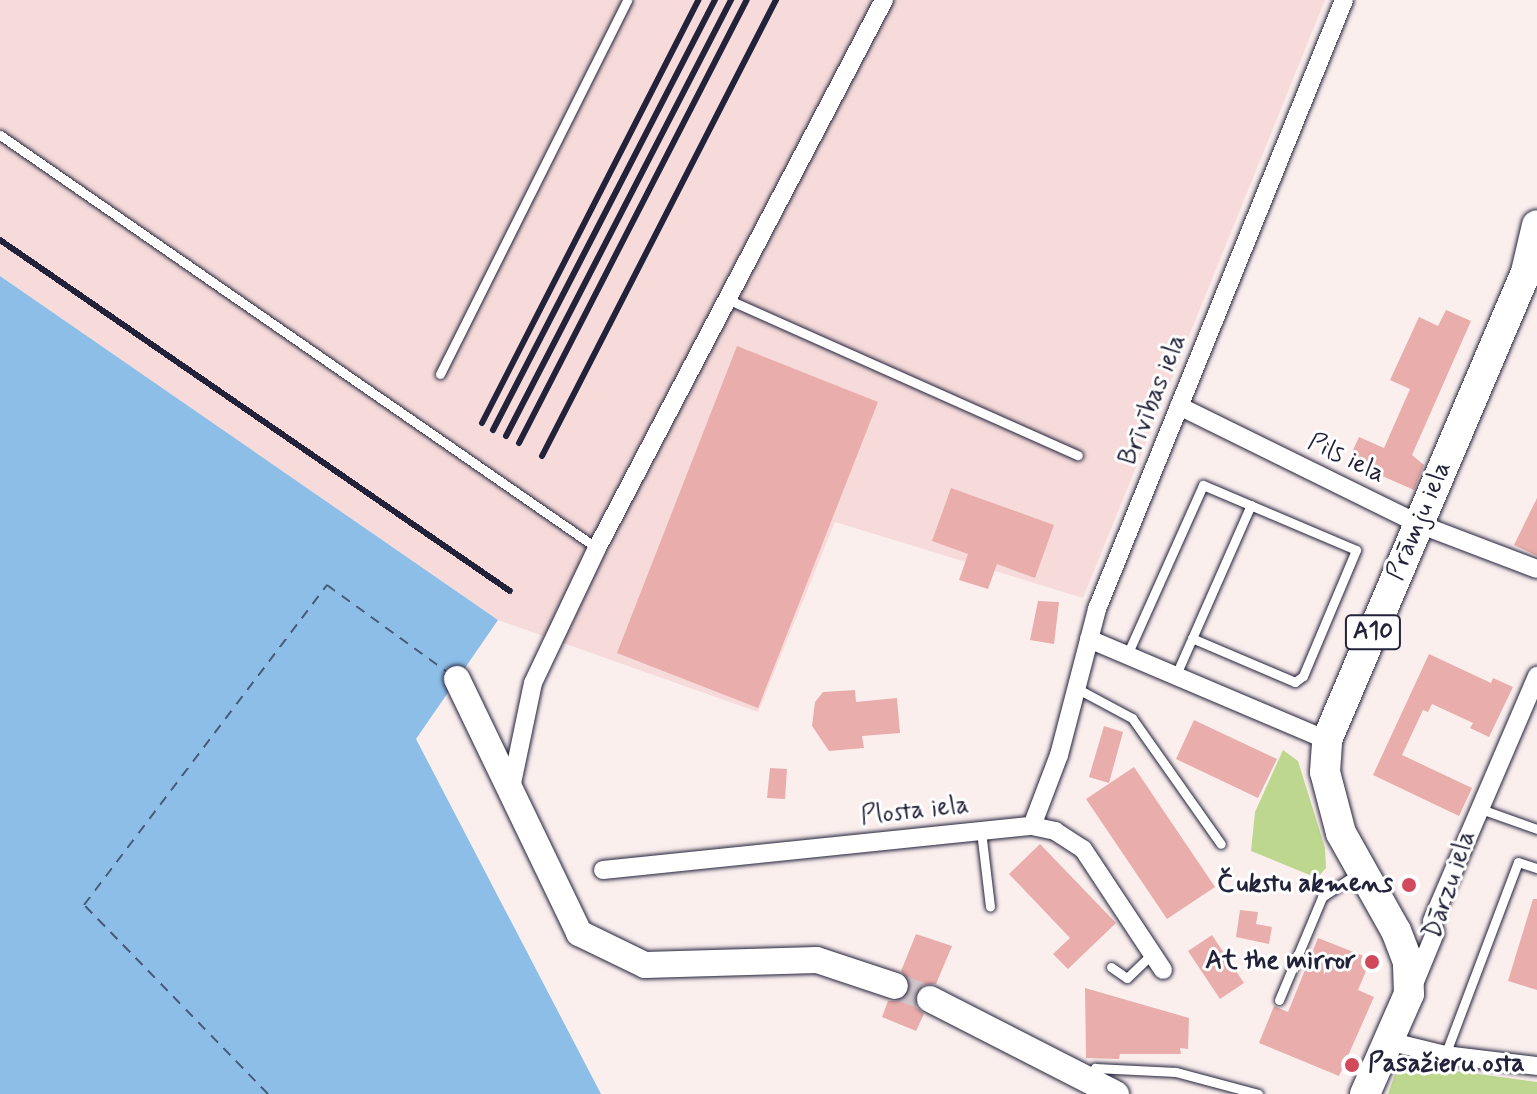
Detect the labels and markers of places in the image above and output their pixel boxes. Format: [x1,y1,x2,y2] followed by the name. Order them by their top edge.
[1217,869,1393,901] place label: Čukstu akmens
[1400,876,1418,894] marker: Čukstu akmens
[1206,946,1356,978] place label: At the mirror
[1363,953,1381,971] marker: At the mirror
[1368,1049,1525,1081] place label: Pasažieru osta
[1343,1056,1361,1074] marker: Pasažieru osta

